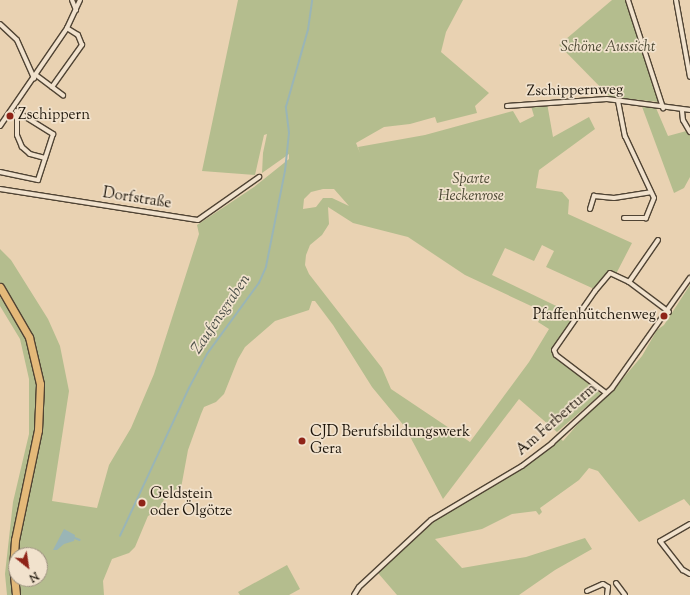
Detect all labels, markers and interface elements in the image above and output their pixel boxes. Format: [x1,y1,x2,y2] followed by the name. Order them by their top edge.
[561,39,655,57] park label: Schöne Aussicht
[527,81,623,101] street label: Zschippernweg
[18,107,90,125] place label: Zschippern
[5,111,15,121] marker: Zschippern
[438,170,504,205] park label: Sparte Heckenrose
[101,185,173,213] street label: Dorfstraße
[188,271,256,359] water label: Zaufensgraben
[533,307,656,325] place label: Pfaffenhütchenweg
[659,311,669,321] marker: Pfaffenhütchenweg
[513,380,601,460] street label: Am Ferberturm
[310,423,470,458] place label: CJD Berufsbildungswerk Gera
[297,436,307,446] marker: CJD Berufsbildungswerk Gera
[150,485,232,520] place label: Geldstein oder Ölgötze
[137,498,147,508] marker: Geldstein oder Ölgötze
[8,547,48,587] north arrow
[26,567,41,586] text: N

